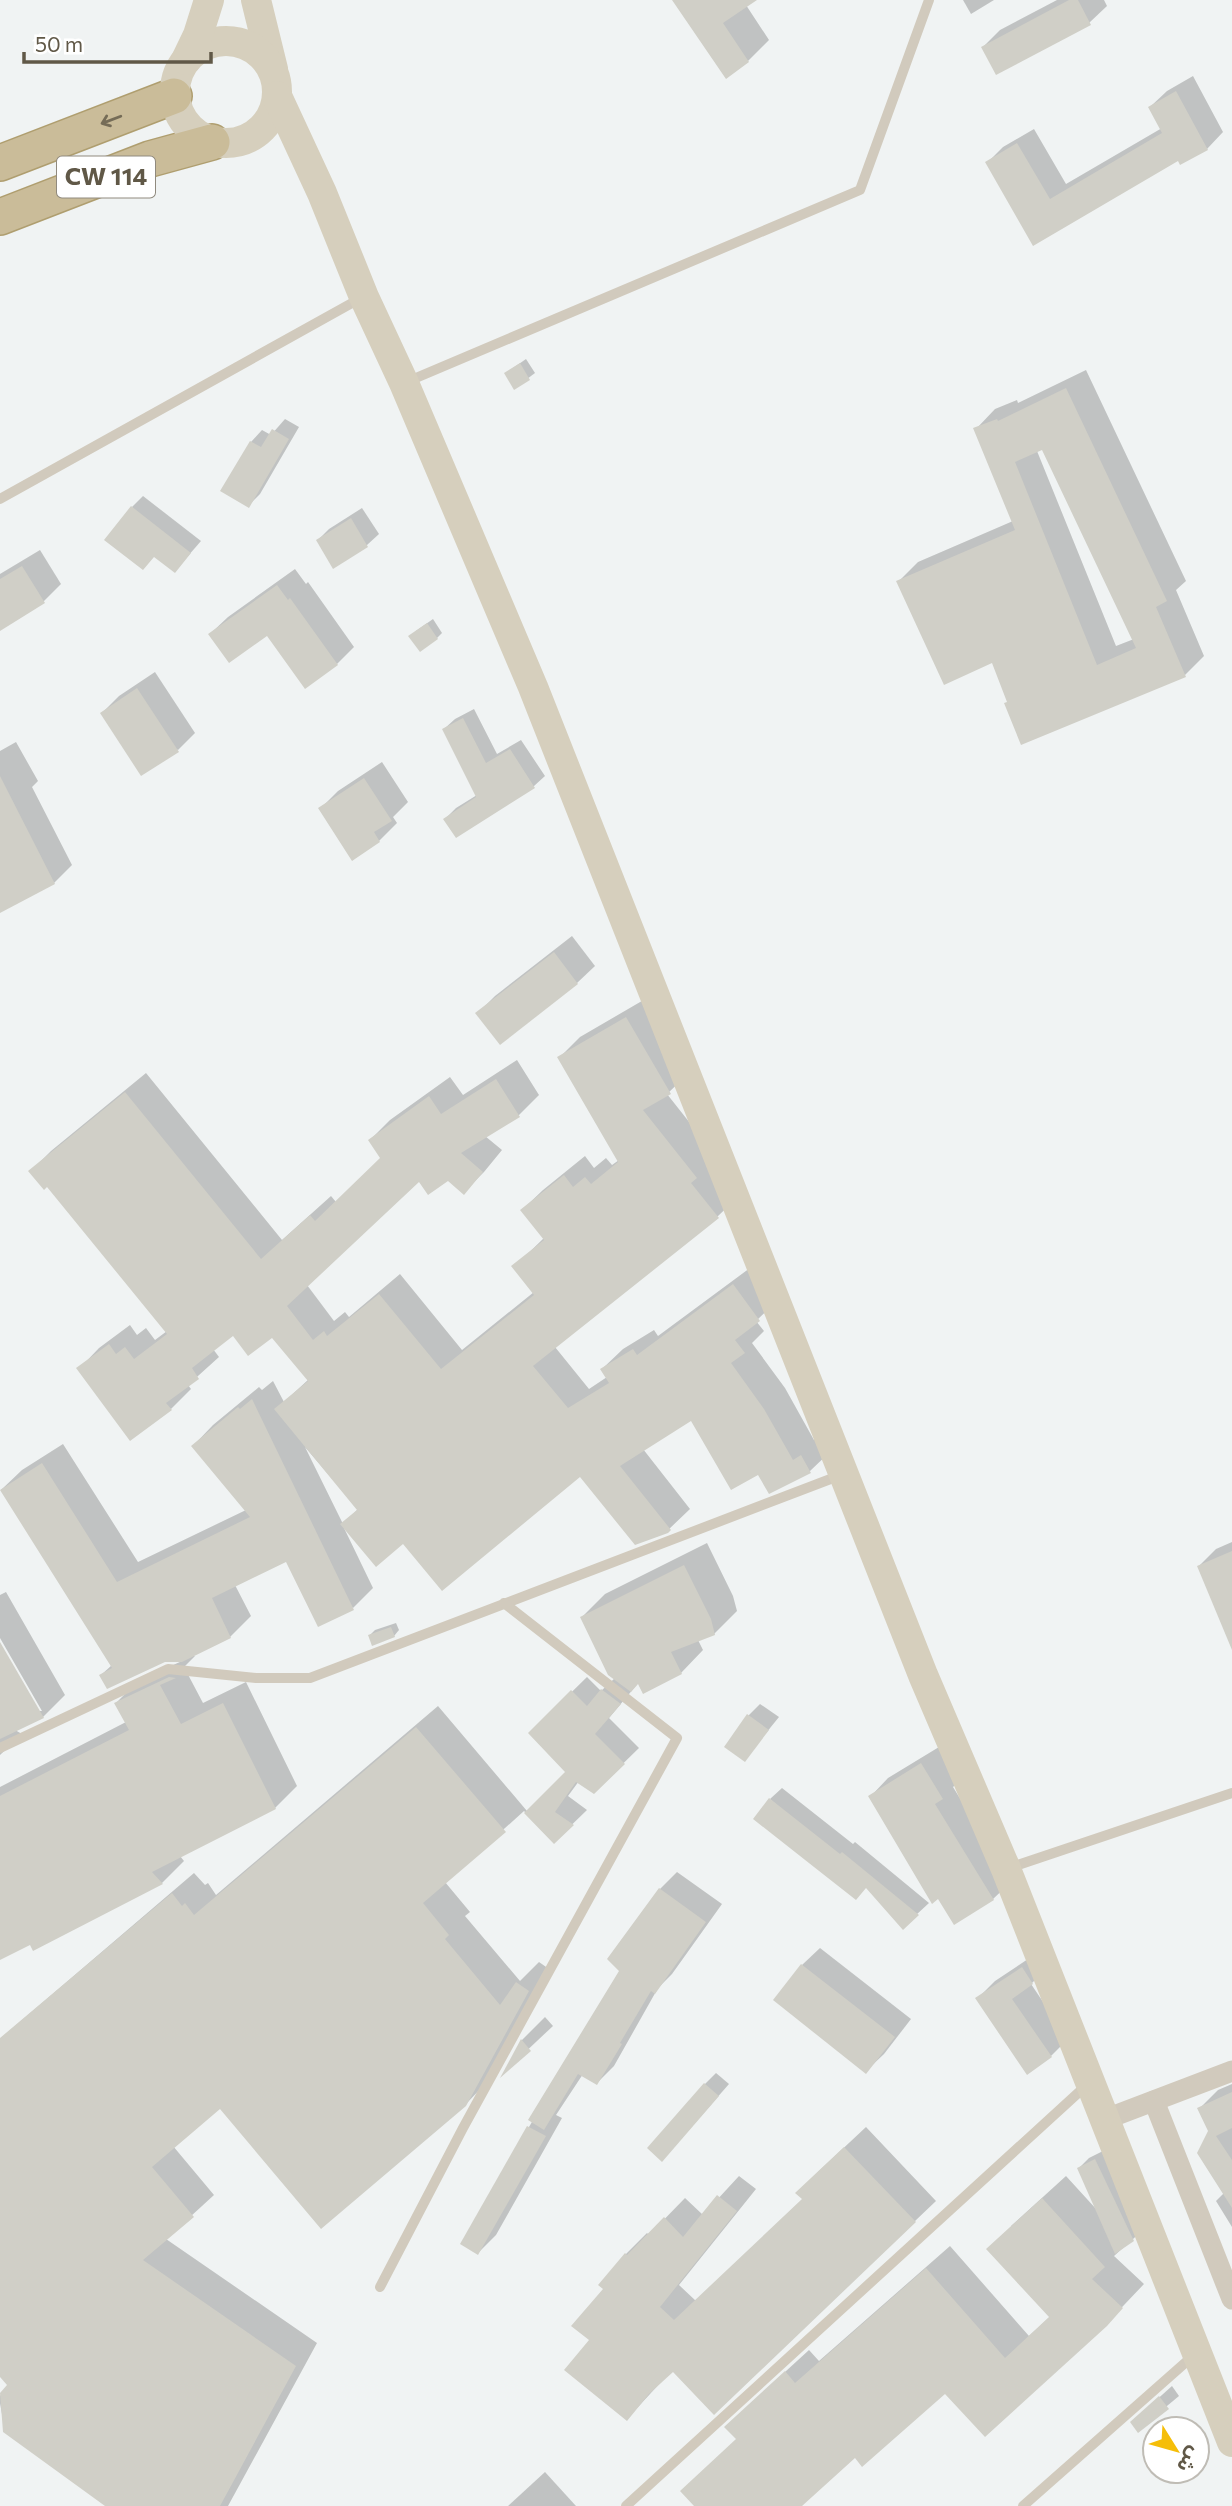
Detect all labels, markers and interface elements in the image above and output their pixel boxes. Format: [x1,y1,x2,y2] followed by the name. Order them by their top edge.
[24,21,212,65] scale bar
[35,31,83,56] text: 50 m
[100,115,122,128] one-way arrow
[57,156,155,197] road number: CW 114
[1141,2415,1211,2485] north arrow
[1173,2443,1207,2478] text: ش

